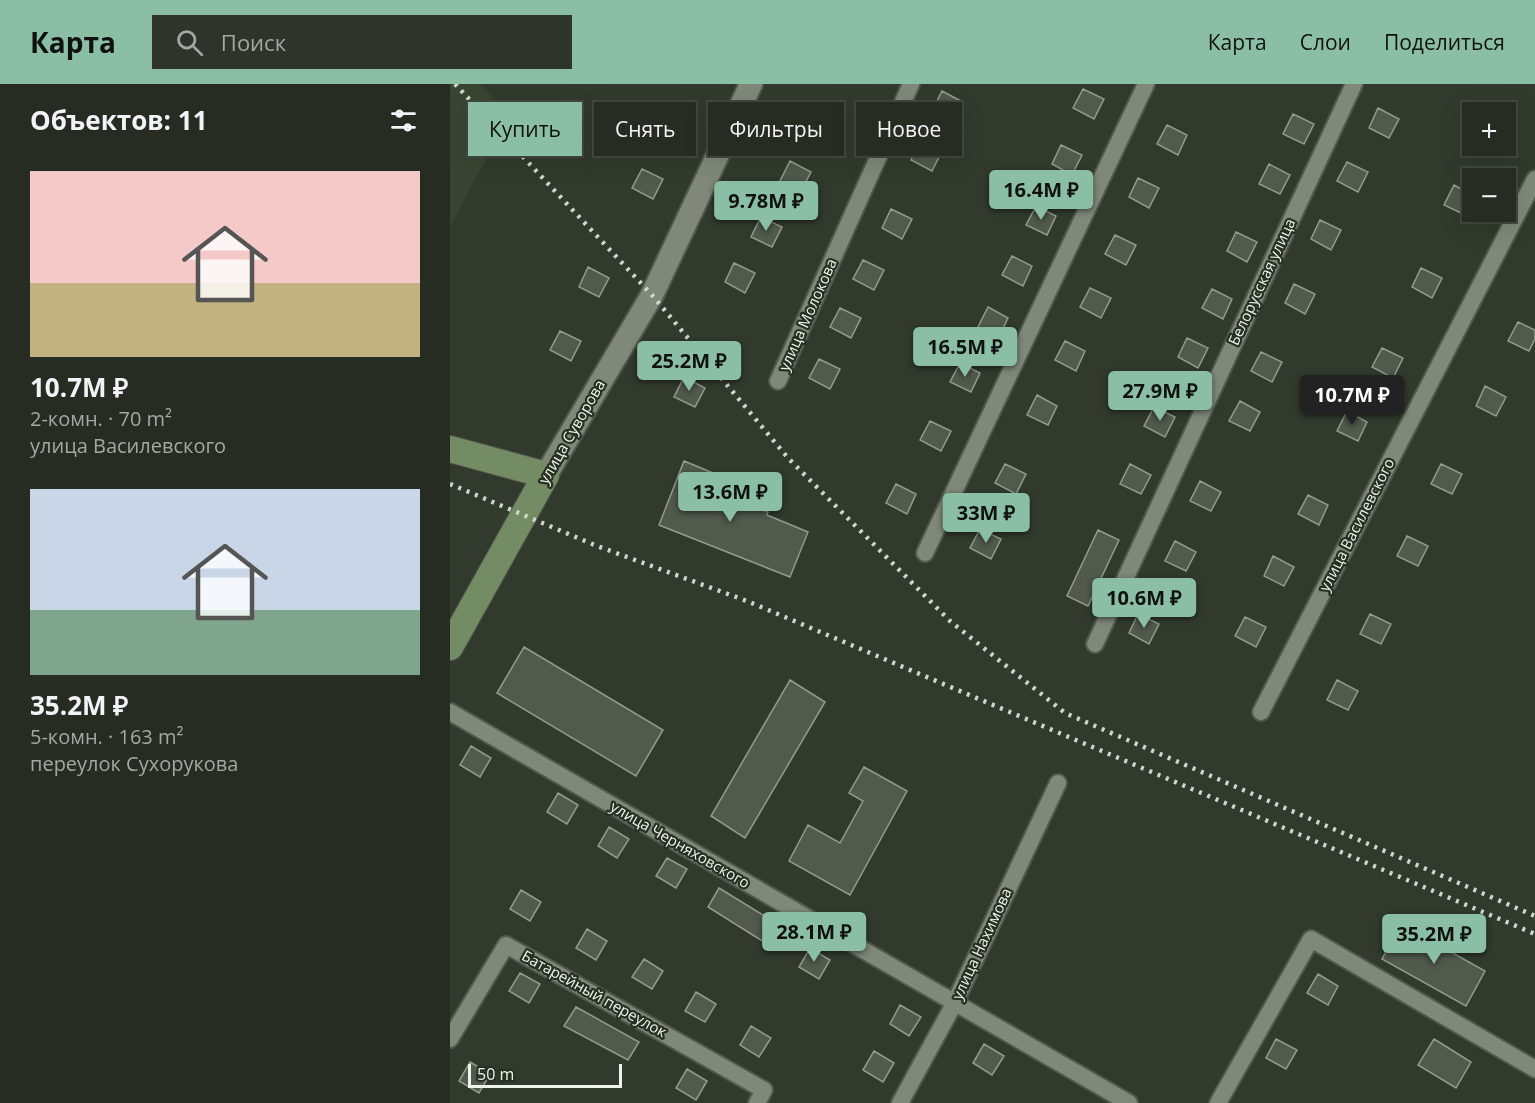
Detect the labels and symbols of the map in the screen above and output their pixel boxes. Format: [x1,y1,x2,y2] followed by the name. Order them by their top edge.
[986,170,1096,221] pin: 16.4M ₽
[711,181,821,232] pin: 9.78M ₽
[1223,215,1299,348] street label: Белорусская улица
[773,255,841,374] street label: улица Молокова
[910,327,1020,378] pin: 16.5M ₽
[634,341,744,392] pin: 25.2M ₽
[1105,371,1215,422] pin: 27.9M ₽
[1297,375,1407,426] pin: 10.7M ₽
[533,376,609,487] street label: улица Суворова
[1314,454,1398,595] street label: улица Василевского
[675,472,785,523] pin: 13.6M ₽
[944,493,1028,544] pin: 33M ₽
[1089,578,1199,629] pin: 10.6M ₽
[607,796,754,892] street label: улица Черняховского
[946,885,1016,1003] street label: улица Нахимова
[759,912,869,963] pin: 28.1M ₽
[1379,914,1489,965] pin: 35.2M ₽
[518,945,671,1041] street label: Батарейный переулок
[468,1061,622,1088] scale bar

